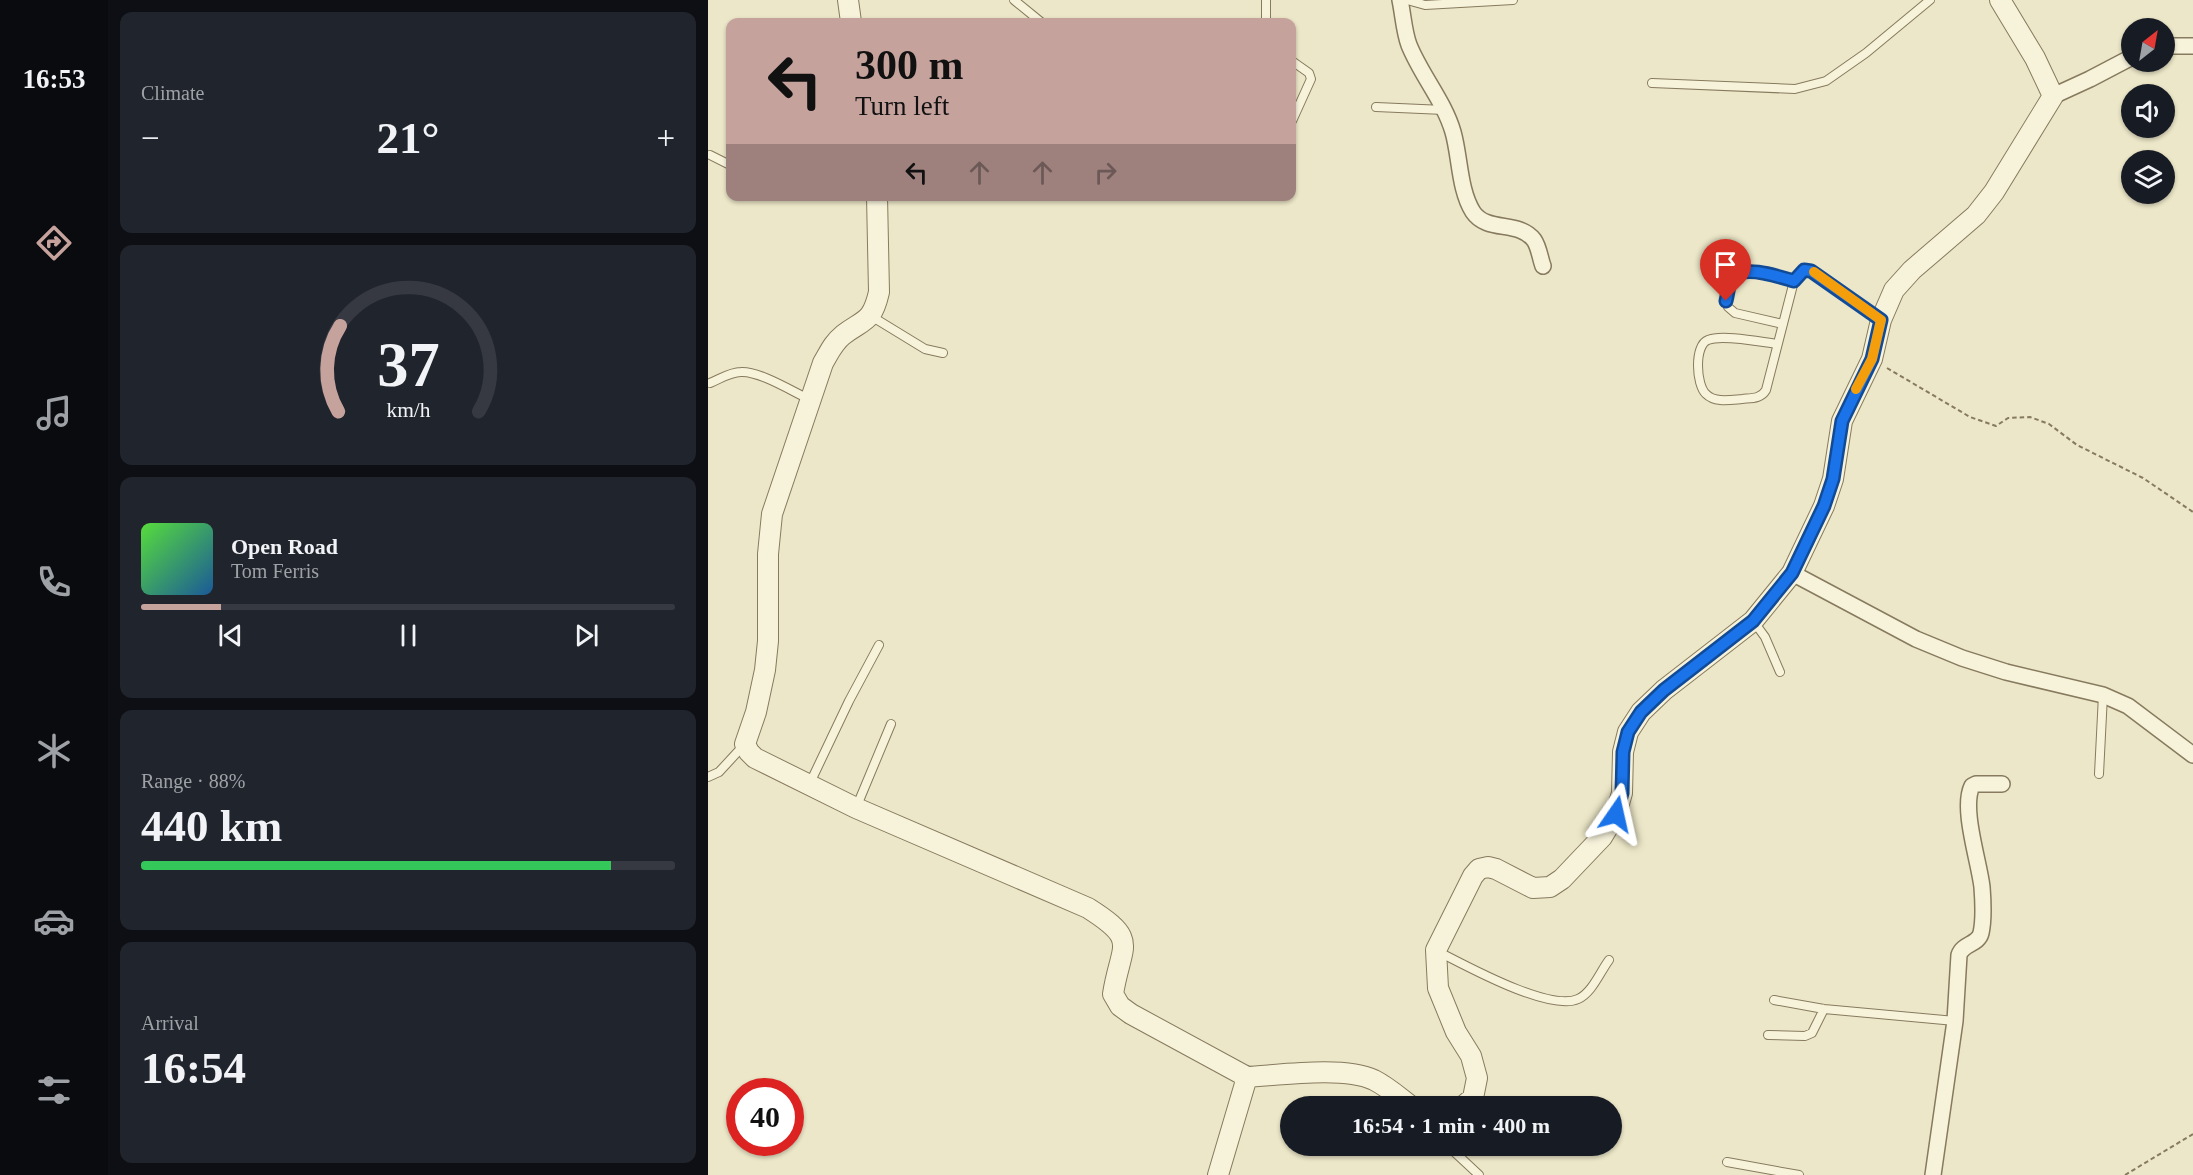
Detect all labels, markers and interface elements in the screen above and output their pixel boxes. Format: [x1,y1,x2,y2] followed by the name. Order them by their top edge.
[2121,18,2175,72] north arrow
[2121,18,2175,204] map controls
[756,42,834,120] icon: left
[855,42,964,88] text: 300 m
[23,64,86,94] text: 16:53
[141,82,204,104] text: Climate
[2121,84,2175,138] button: sound
[855,91,949,121] text: Turn left
[377,113,440,163] text: 21°
[141,120,160,156] text: −
[656,120,675,156] text: +
[2121,150,2175,204] button: layers
[900,156,933,189] icon: left
[963,156,996,189] icon: ahead
[1026,156,1059,189] icon: ahead
[1089,156,1122,189] icon: right
[33,222,75,264] icon: directions
[1700,239,1751,301] pin
[1709,248,1742,281] icon: arrive
[377,330,439,399] text: 37
[33,392,75,434] icon: music
[386,398,430,422] text: km/h
[231,534,338,559] text: Open Road
[231,560,319,582] text: Tom Ferris
[33,561,75,603] icon: phone
[214,619,247,652] icon: previous
[392,619,425,652] icon: pause
[570,619,603,652] icon: next
[33,730,75,772] icon: climate
[141,770,245,792] text: Range · 88%
[1584,782,1648,846] position arrow
[141,801,282,851] text: 440 km
[33,900,75,942] icon: car
[141,1012,199,1034] text: Arrival
[141,1043,246,1093] text: 16:54
[33,1069,75,1111] icon: filters
[726,1078,804,1156] speed limit sign: 40
[1352,1113,1550,1138] text: 16:54 · 1 min · 400 m

